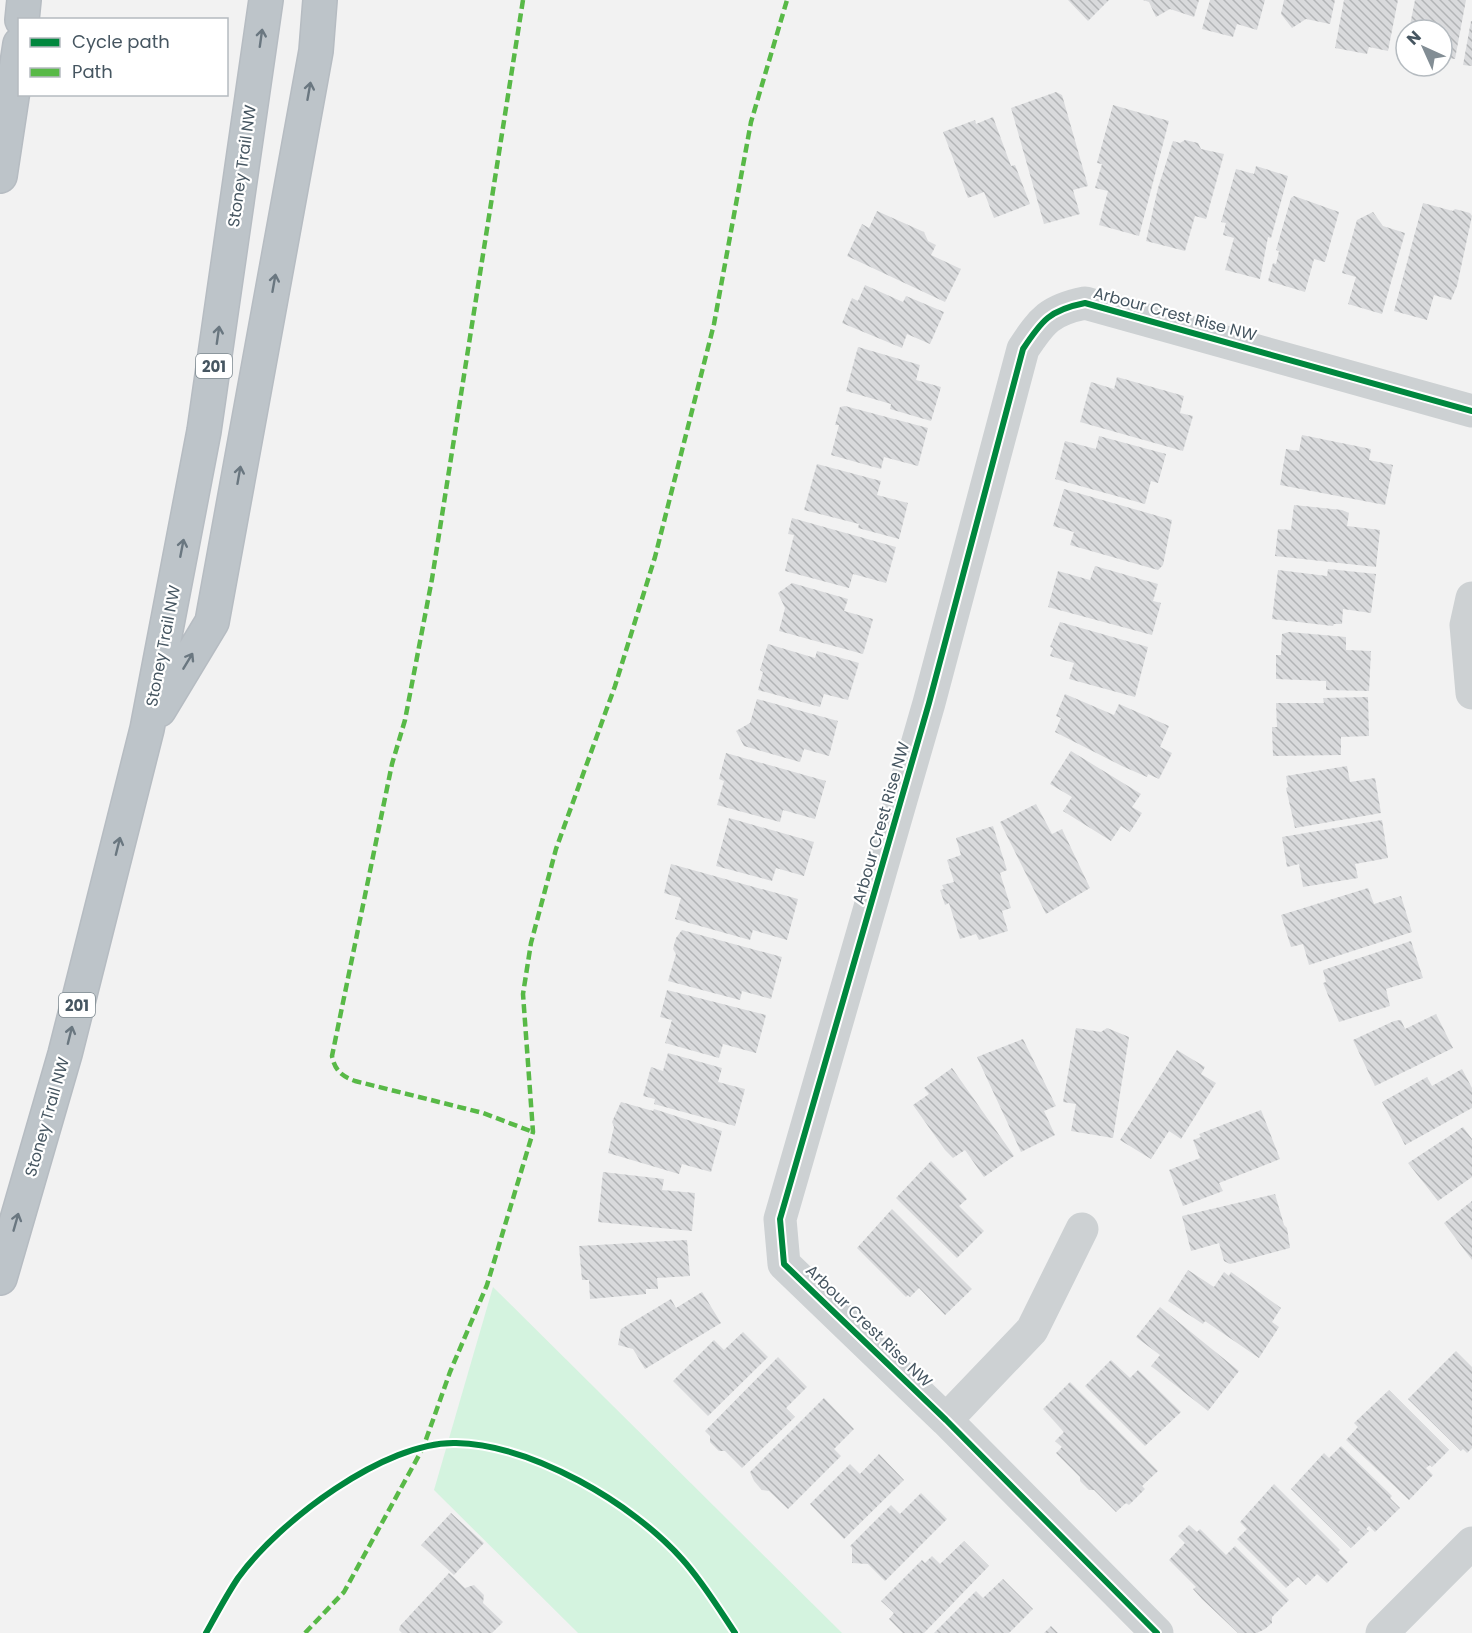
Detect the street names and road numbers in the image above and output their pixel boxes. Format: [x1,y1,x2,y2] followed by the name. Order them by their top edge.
[222,103,262,229] street label: Stoney Trail NW
[1091,281,1260,347] street label: Arbour Crest Rise NW
[196,354,232,378] road number: 201
[140,583,186,709] street label: Stoney Trail NW
[847,739,915,907] street label: Arbour Crest Rise NW
[59,993,95,1017] road number: 201
[19,1054,75,1179] street label: Stoney Trail NW
[801,1259,938,1393] street label: Arbour Crest Rise NW

